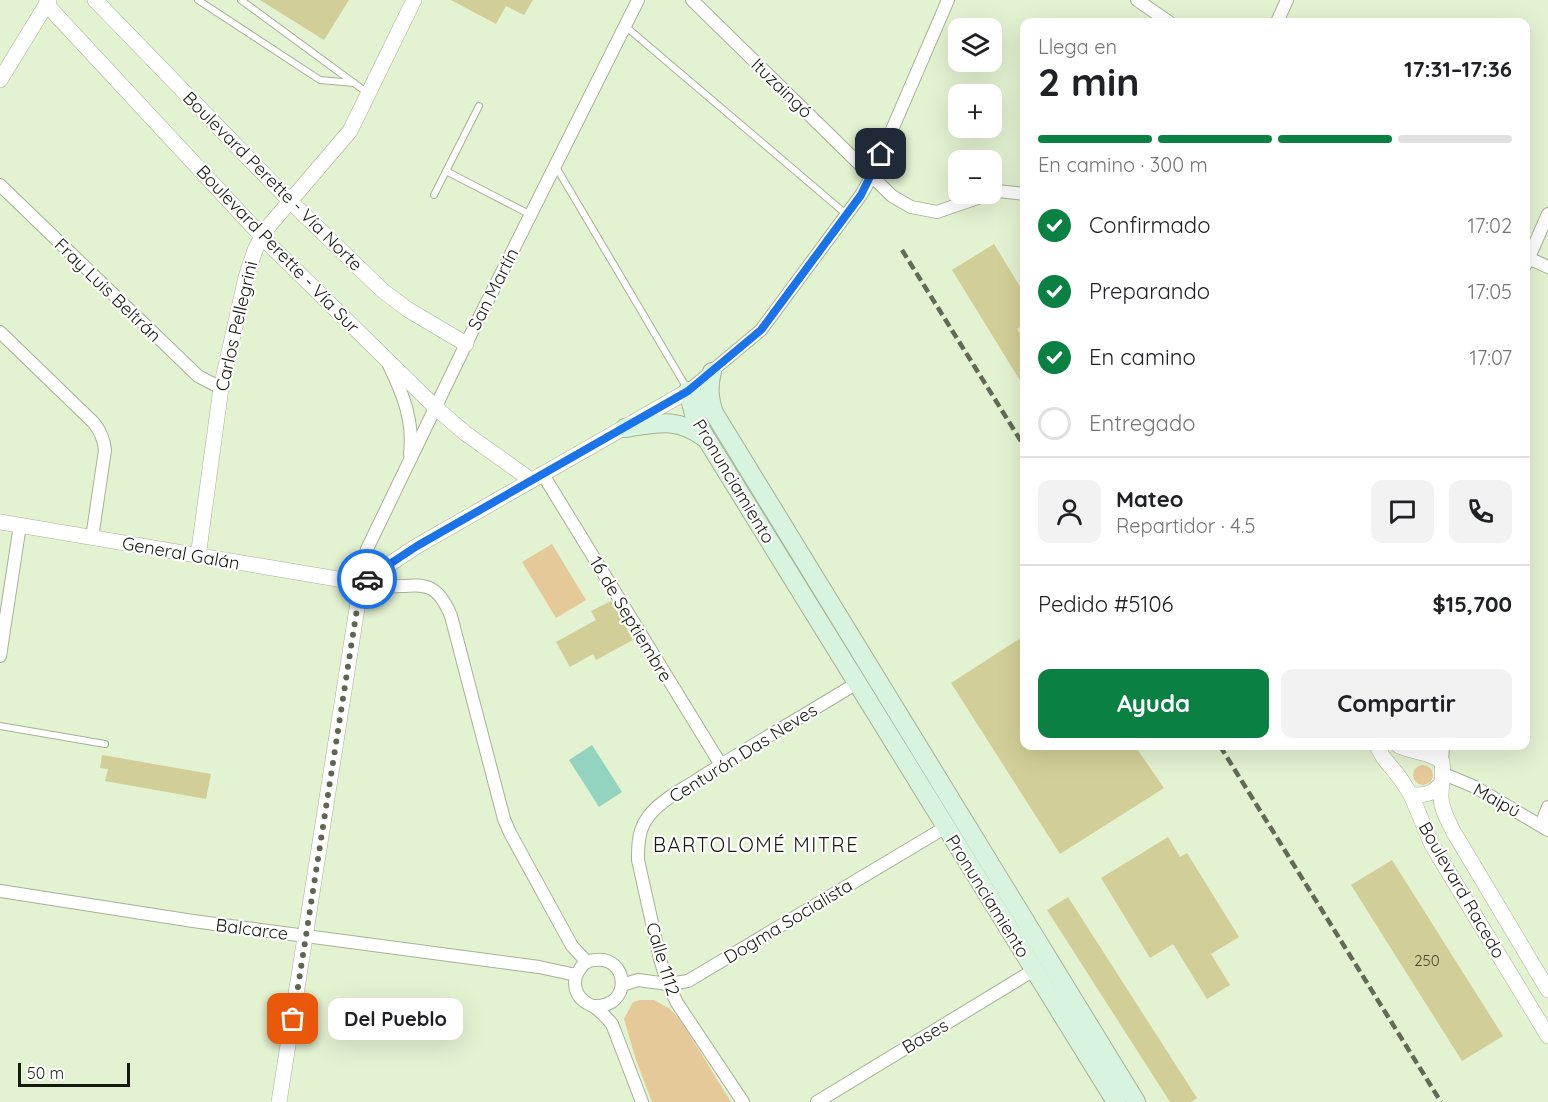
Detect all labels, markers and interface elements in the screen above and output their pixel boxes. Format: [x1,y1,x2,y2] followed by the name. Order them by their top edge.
[948,18,1002,204] map controls
[948,18,1002,72] button: layers
[1038,34,1117,59] text: Llega en
[746,53,818,123] street label: Ituzaingó
[1404,55,1512,83] text: 17:31–17:36
[1038,57,1140,106] text: 2 min
[948,84,1002,138] button: +
[178,86,368,276] street label: Boulevard Perette - Vía Norte
[855,128,906,179] pin
[864,137,897,170] icon: home
[948,150,1002,204] button: −
[1038,152,1208,177] text: En camino · 300 m
[192,160,364,338] street label: Boulevard Perette - Vía Sur
[1038,209,1071,242] icon: check
[1089,211,1210,239] text: Confirmado
[1468,213,1512,238] text: 17:02
[50,233,166,347] street label: Fray Luis Beltrán
[462,244,524,334] street label: San Martín
[210,259,262,393] street label: Carlos Pellegrini
[1038,275,1071,308] icon: check
[1089,277,1210,305] text: Preparando
[1468,279,1512,304] text: 17:05
[1038,341,1071,374] icon: check
[1089,343,1196,371] text: En camino
[1470,345,1512,370] text: 17:07
[1089,409,1196,437] text: Entregado
[688,415,780,547] street label: Pronunciamiento
[1038,480,1101,543] button: person
[1371,480,1434,543] button: chat
[1449,480,1512,543] button: phone
[1116,485,1183,513] text: Mateo
[1116,513,1255,538] text: Repartidor · 4.5
[120,531,242,575] street label: General Galán
[337,549,397,609] courier
[584,552,678,686] street label: 16 de Septiembre
[351,563,384,596] icon: car
[1038,590,1173,618] text: Pedido #5106
[1432,590,1512,618] text: $15,700
[1038,669,1269,738] button: Ayuda
[1281,669,1512,738] button: Compartir
[665,698,821,808] street label: Centurón Das Neves
[1469,778,1525,822] street label: Maipú
[1414,818,1510,962] street label: Boulevard Racedo
[941,830,1035,962] street label: Pronunciamiento
[653,832,859,857] district label: BARTOLOMÉ MITRE
[720,874,856,968] street label: Dogma Socialista
[214,913,290,945] street label: Balcarce
[641,919,685,999] street label: Calle 1112
[1414,951,1440,970] house number: 250
[267,993,318,1044] pin
[329,998,464,1040] callout: Del Pueblo
[276,1002,309,1035] icon: bag
[344,1006,447,1031] text: Del Pueblo
[898,1013,952,1059] street label: Bases
[18,1060,130,1088] scale bar
[27,1063,64,1083] text: 50 m

